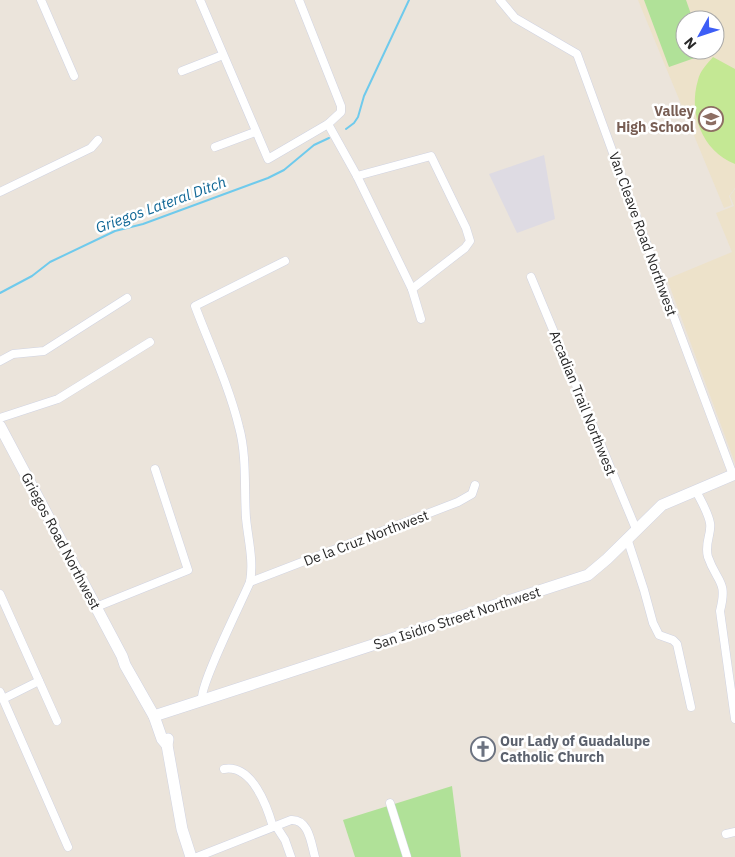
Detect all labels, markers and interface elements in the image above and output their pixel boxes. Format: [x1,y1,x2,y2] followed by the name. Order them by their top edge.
[675,10,725,60] north arrow
[680,34,700,53] text: N
[616,102,695,136] place label: Valley High School
[698,106,724,132] school or university icon: Valley High School
[605,149,681,319] street label: Van Cleave Road Northwest
[93,172,229,237] water label: Griegos Lateral Ditch
[546,328,620,478] street label: Arcadian Trail Northwest
[17,469,105,613] street label: Griegos Road Northwest
[301,506,431,570] street label: De la Cruz Northwest
[371,582,543,654] street label: San Isidro Street Northwest
[500,732,650,766] place label: Our Lady of Guadalupe Catholic Church
[470,736,496,762] church icon: Our Lady of Guadalupe Catholic Church

